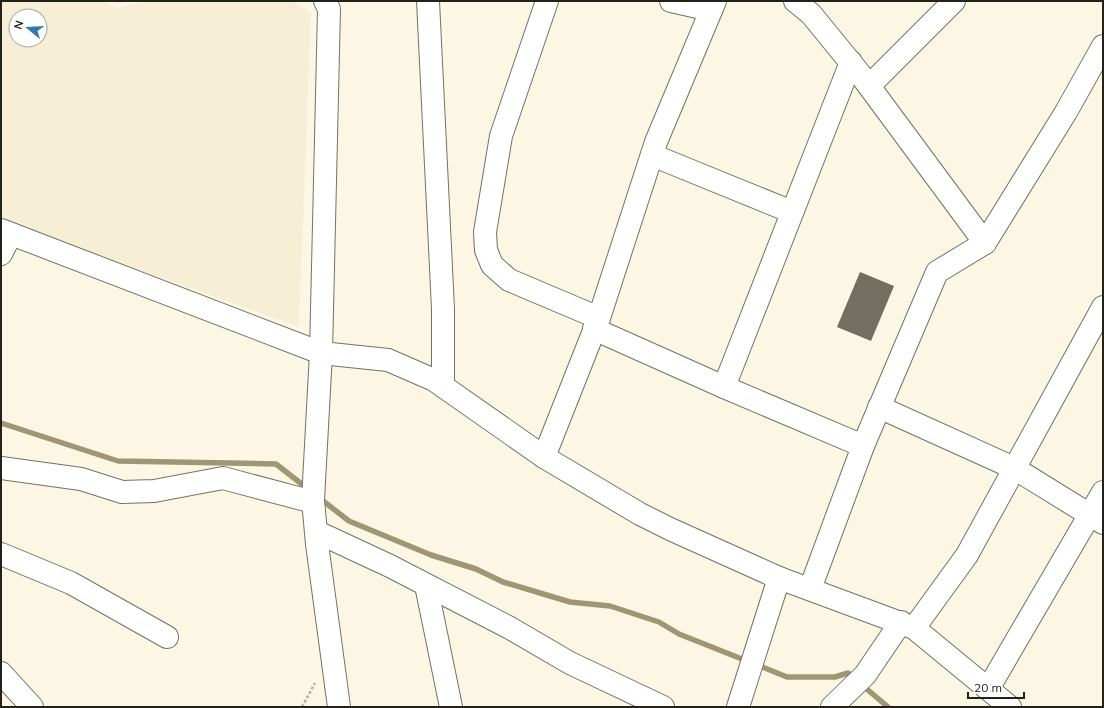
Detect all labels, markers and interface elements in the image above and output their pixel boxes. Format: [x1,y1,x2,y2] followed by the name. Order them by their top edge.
[8,8,48,48] north arrow
[11,19,26,31] text: N
[968,674,1024,700] scale bar
[974,680,1002,695] text: 20 m

